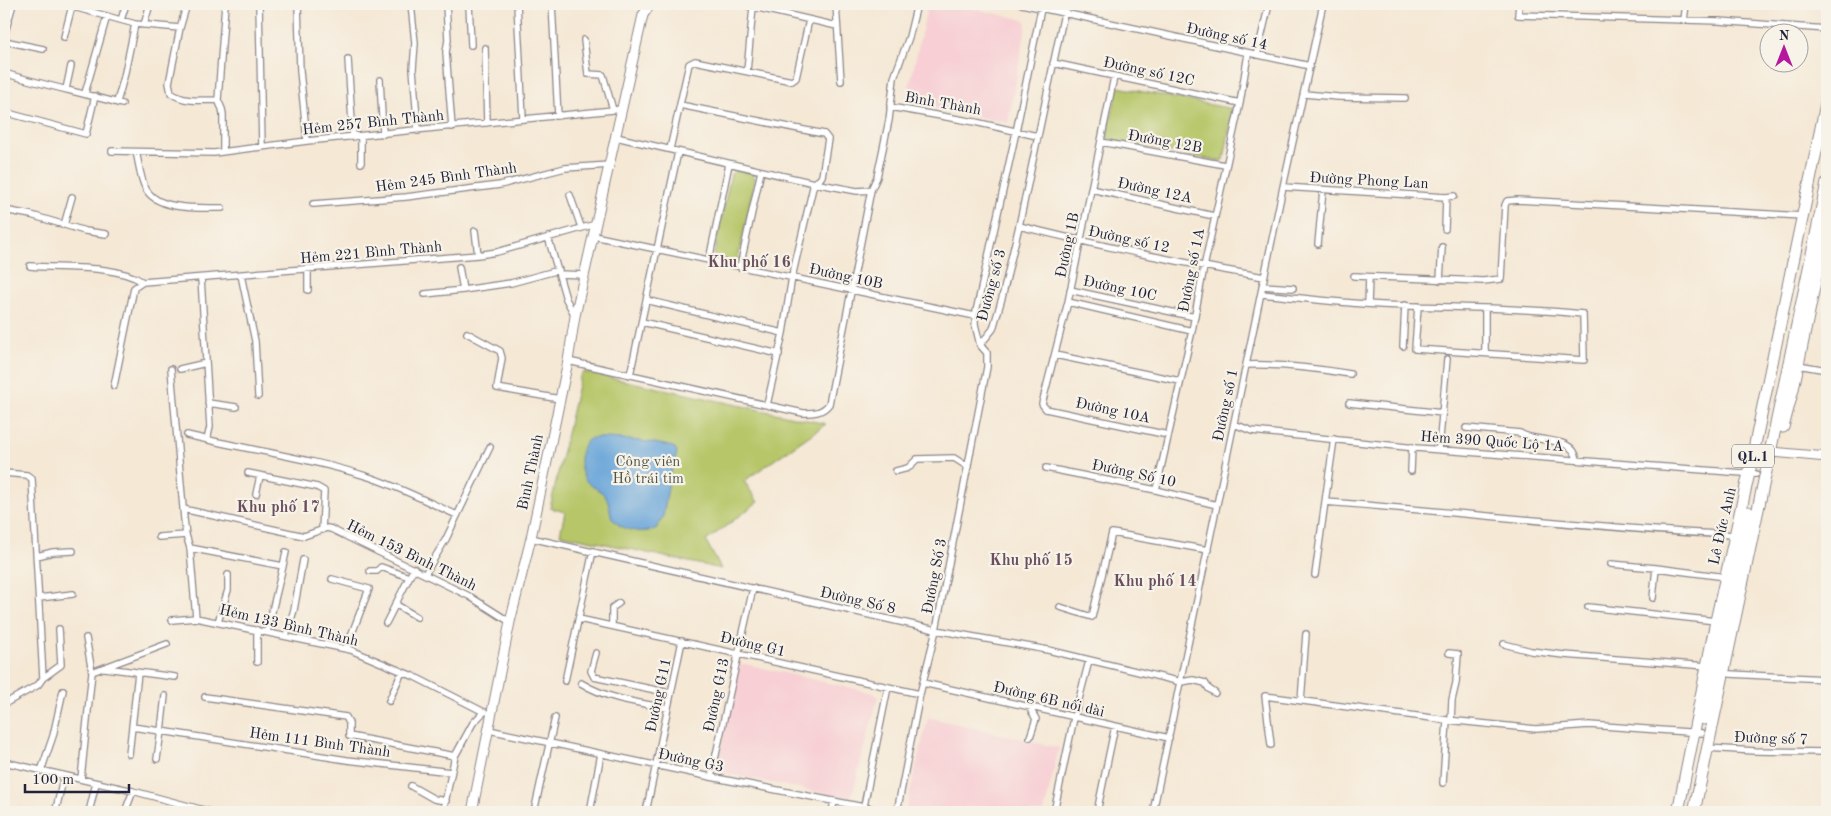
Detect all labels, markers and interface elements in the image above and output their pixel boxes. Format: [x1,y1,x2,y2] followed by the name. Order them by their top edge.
[1185,21,1269,53] street label: Đường số 14
[1758,22,1808,72] north arrow
[1779,29,1790,43] text: N
[1102,54,1196,89] street label: Đường số 12C
[903,90,982,119] street label: Bình Thành
[301,109,445,138] street label: Hẻm 257 Bình Thành
[1126,129,1203,156] street label: Đường 12B
[375,161,518,196] street label: Hẻm 245 Bình Thành
[1309,171,1429,192] street label: Đường Phong Lan
[1116,176,1194,207] street label: Đường 12A
[1054,211,1083,279] street label: Đường 1B
[1087,224,1171,256] street label: Đường số 12
[1176,226,1208,314] street label: Đường số 1A
[299,240,443,267] street label: Hẻm 221 Bình Thành
[975,247,1009,323] street label: Đường số 3
[707,253,791,271] district label: Khu phố 16
[807,262,884,293] street label: Đường 10B
[1082,274,1158,305] street label: Đường 10C
[1210,367,1242,443] street label: Đường số 1
[1074,396,1152,427] street label: Đường 10A
[1420,429,1565,455] street label: Hẻm 390 Quốc Lộ 1A
[516,433,547,512] street label: Bình Thành
[1732,444,1774,468] road number: QL.1
[612,455,684,487] park label: Công viên Hồ trái tim
[1090,457,1177,491] street label: Đường Số 10
[1707,486,1740,567] street label: Lê Đức Anh
[236,498,320,516] district label: Khu phố 17
[344,518,479,594] street label: Hẻm 153 Bình Thành
[920,537,950,616] street label: Đường Số 3
[989,551,1073,569] district label: Khu phố 15
[1113,572,1197,590] district label: Khu phố 14
[818,585,897,617] street label: Đường Số 8
[218,603,360,650] street label: Hẻm 133 Bình Thành
[718,631,787,660] street label: Đường G1
[644,657,675,734] street label: Đường G11
[702,657,733,734] street label: Đường G13
[992,679,1106,721] street label: Đường 6B nối dài
[248,726,391,761] street label: Hẻm 111 Bình Thành
[1734,730,1808,748] street label: Đường số 7
[656,747,725,776] street label: Đường G3
[25,761,129,793] scale bar
[32,773,74,788] text: 100 m

